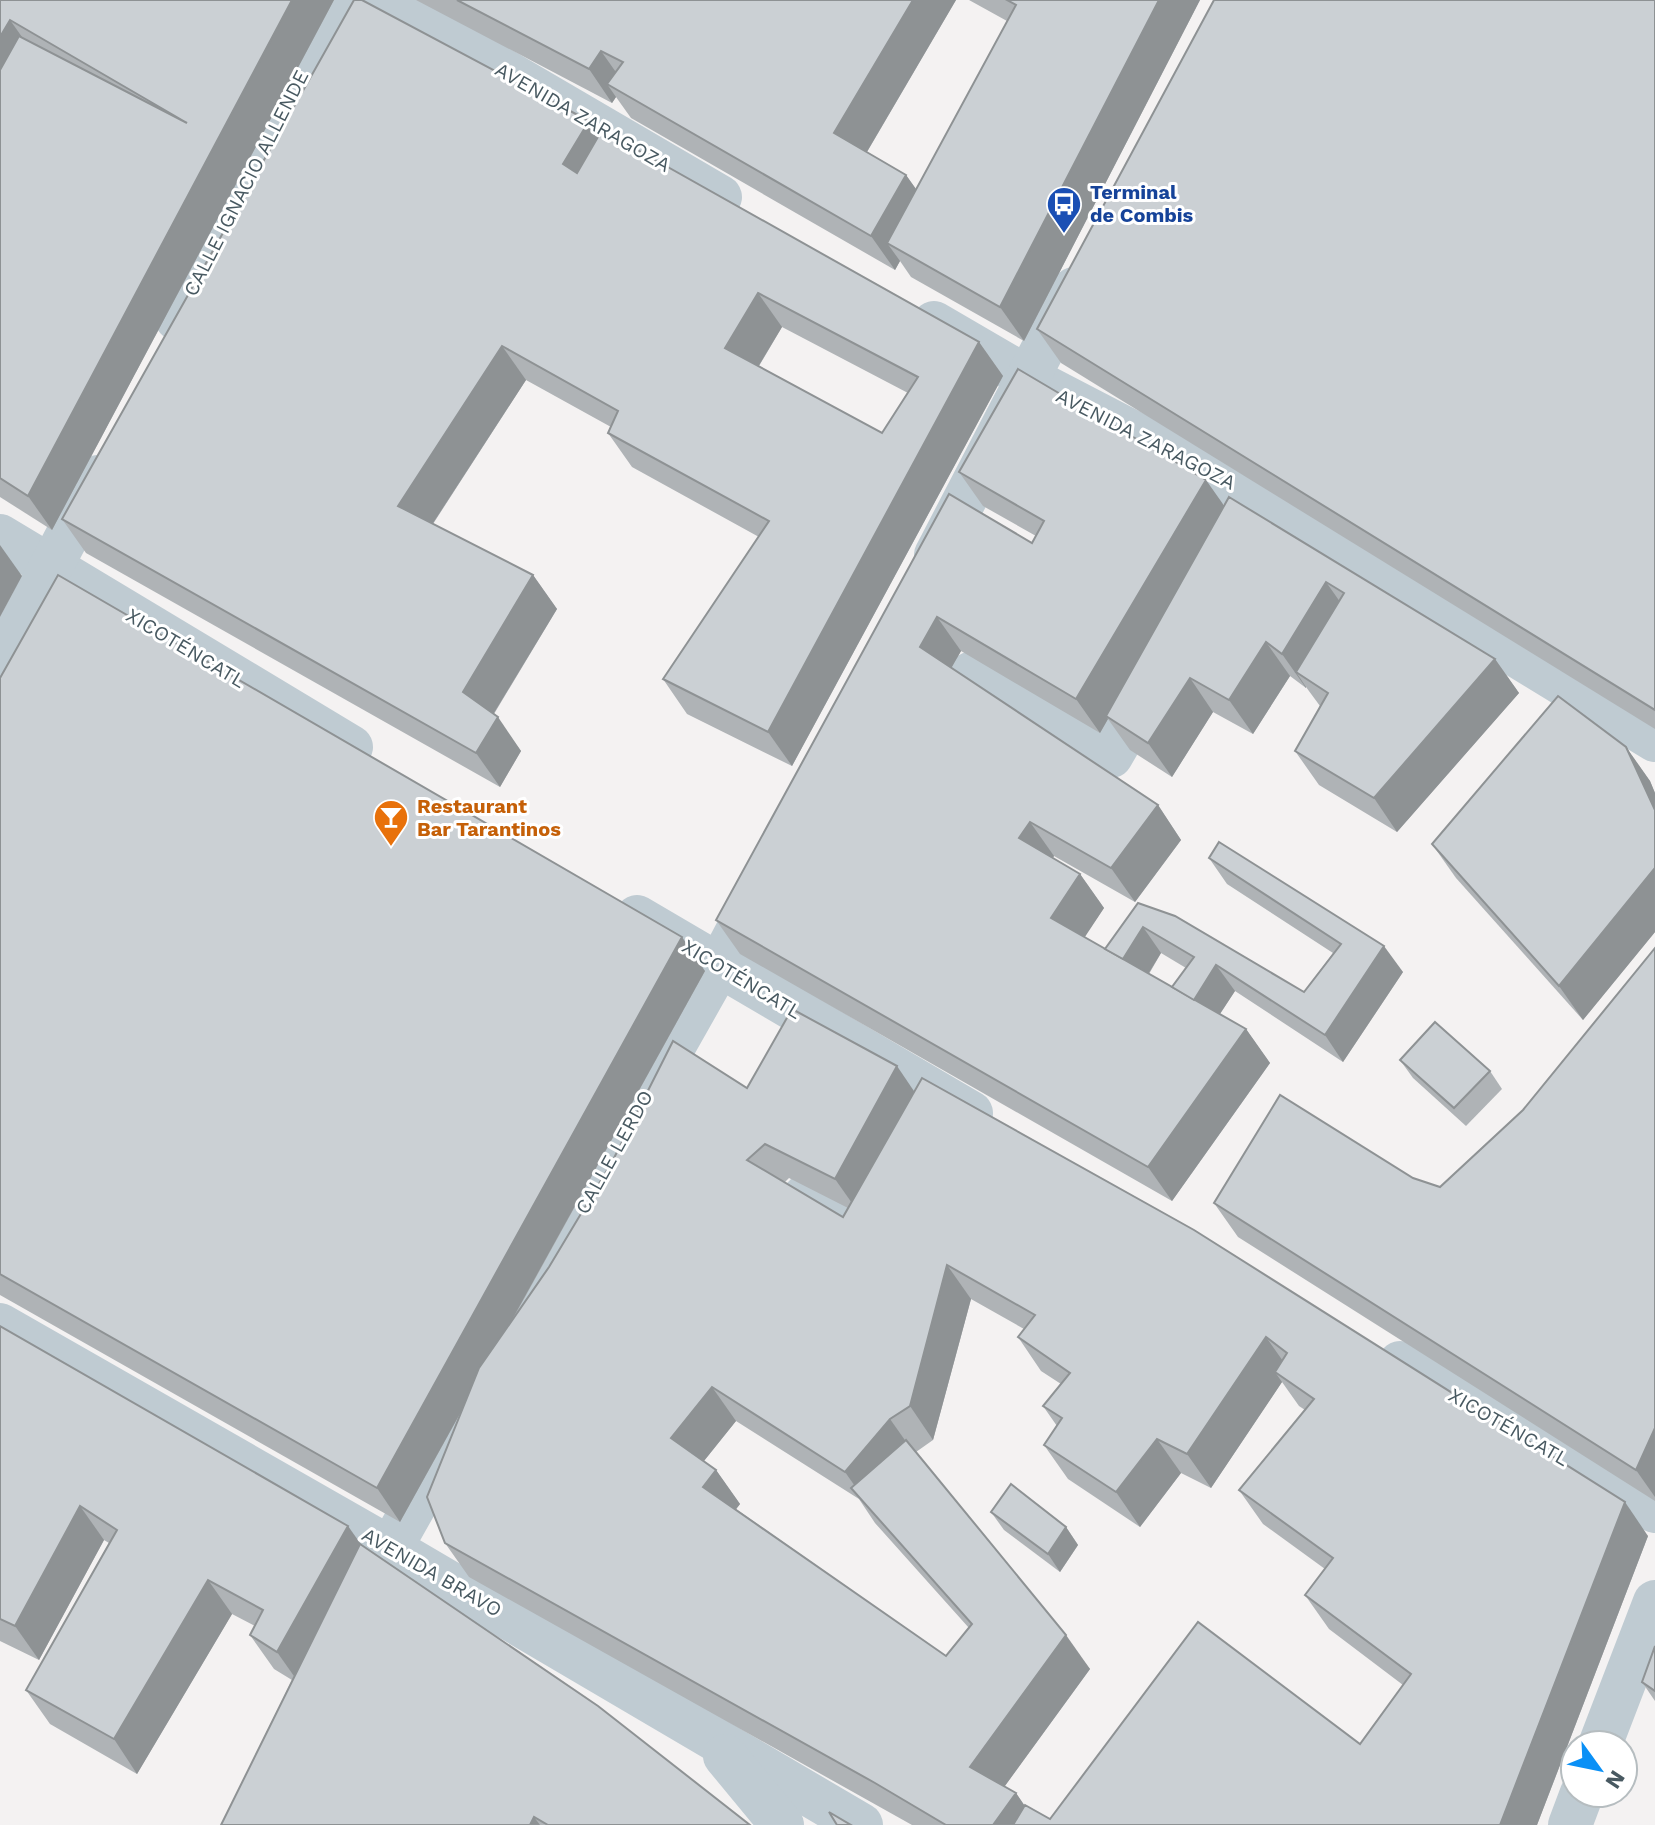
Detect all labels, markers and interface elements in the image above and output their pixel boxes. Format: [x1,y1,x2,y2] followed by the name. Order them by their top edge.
[491,57,675,177] street label: AVENIDA ZARAGOZA
[178,66,314,300] street label: CALLE IGNACIO ALLENDE
[1090,180,1194,227] place label: Terminal de Combis
[1045,185,1083,235] bus stop icon: Terminal de Combis
[1052,383,1240,495] street label: AVENIDA ZARAGOZA
[122,603,250,693] street label: XICOTÉNCATL
[417,794,561,841] place label: Restaurant Bar Tarantinos
[372,798,410,848] bar icon: Restaurant Bar Tarantinos
[678,934,806,1024] street label: XICOTÉNCATL
[570,1086,658,1218] street label: CALLE LERDO
[1445,1383,1573,1471] street label: XICOTÉNCATL
[358,1522,506,1622] street label: AVENIDA BRAVO
[1559,1729,1639,1809] north arrow
[1600,1766,1630,1793] text: N

